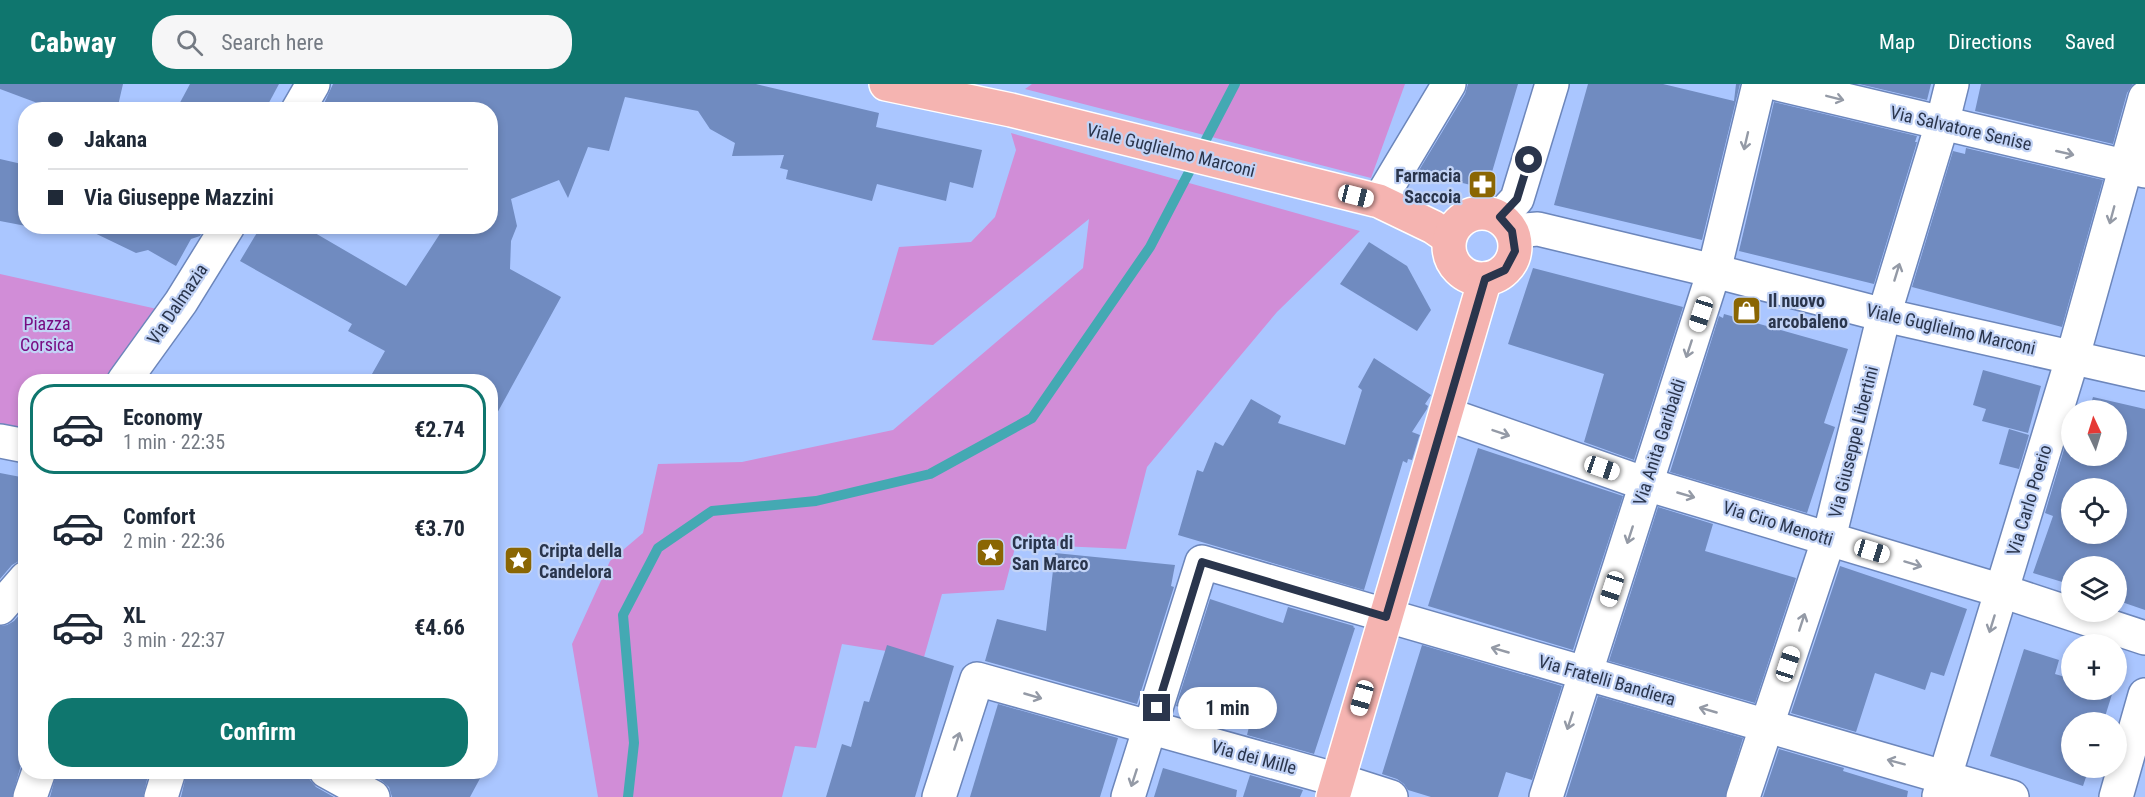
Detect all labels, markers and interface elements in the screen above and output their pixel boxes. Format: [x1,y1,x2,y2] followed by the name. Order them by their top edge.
[152,15,572,69] search box
[30,26,116,59] text: Cabway
[173,26,206,59] icon: search
[221,30,324,55] text: Search here
[1879,30,1915,54] text: Map
[1948,30,2032,54] text: Directions
[2065,30,2115,54] text: Saved
[1825,92,1844,104] one-way arrow
[1888,102,2034,154] street label: Via Salvatore Senise
[1085,119,1257,181] street label: Viale Guglielmo Marconi
[84,127,147,152] text: Jakana
[1739,131,1751,150] one-way arrow
[1515,146,1542,173] route start
[2055,147,2074,159] one-way arrow
[1395,165,1461,207] place label: Farmacia Saccoia
[1466,169,1498,201] pharmacy icon: Farmacia Saccoia
[1336,183,1376,209] car
[84,185,274,210] text: Via Giuseppe Mazzini
[2106,205,2117,224] one-way arrow
[142,260,212,348] street label: Via Dalmazia
[1892,263,1903,282] one-way arrow
[1768,290,1848,332] place label: Il nuovo arcobaleno
[1687,294,1715,334] car
[1731,294,1763,326] shop icon: Il nuovo arcobaleno
[1864,299,2038,359] street label: Viale Guglielmo Marconi
[20,313,74,355] park label: Piazza Corsica
[1683,339,1694,358] one-way arrow
[1824,364,1882,520] street label: Via Giuseppe Libertini
[1629,376,1689,508] street label: Via Anita Garibaldi
[2061,400,2127,466] north arrow
[2061,400,2127,778] map controls
[51,402,105,456] icon: car
[123,405,203,430] text: Economy
[414,417,465,442] text: €2.74
[1491,428,1510,439] one-way arrow
[123,430,225,454] text: 1 min · 22:35
[2002,442,2056,558] street label: Via Carlo Poerio
[1582,454,1622,482] car
[2061,478,2127,544] button: locate
[1676,490,1695,501] one-way arrow
[1720,496,1836,550] street label: Via Ciro Menotti
[51,501,105,555] icon: car
[123,504,196,529] text: Comfort
[414,516,465,541] text: €3.70
[1623,525,1634,544] one-way arrow
[123,529,225,553] text: 2 min · 22:36
[1012,532,1088,574] place label: Cripta di San Marco
[975,536,1007,568] place icon: Cripta di San Marco
[1852,537,1892,565] car
[539,540,622,582] place label: Cripta della Candelora
[502,544,534,576] place icon: Cripta della Candelora
[2061,556,2127,622] button: layers
[1903,559,1922,570] one-way arrow
[1598,569,1626,609] car
[51,600,105,654] icon: car
[123,603,146,628] text: XL
[1797,613,1808,632] one-way arrow
[1986,614,1997,633] one-way arrow
[414,615,465,640] text: €4.66
[123,628,225,652] text: 3 min · 22:37
[2061,634,2127,700] button: +
[1491,644,1510,655] one-way arrow
[1774,644,1802,684] car
[1536,650,1678,710] street label: Via Fratelli Bandiera
[1348,678,1376,718] car
[1178,687,1277,729] callout: 1 min
[1023,690,1042,702] one-way arrow
[1143,694,1170,721] route end
[1205,696,1250,720] text: 1 min
[48,698,468,767] button: Confirm
[1699,703,1718,715] one-way arrow
[1564,711,1575,730] one-way arrow
[2061,712,2127,778] button: −
[952,732,963,751] one-way arrow
[1209,736,1299,778] street label: Via dei Mille
[1887,756,1906,768] one-way arrow
[1128,768,1139,787] one-way arrow

